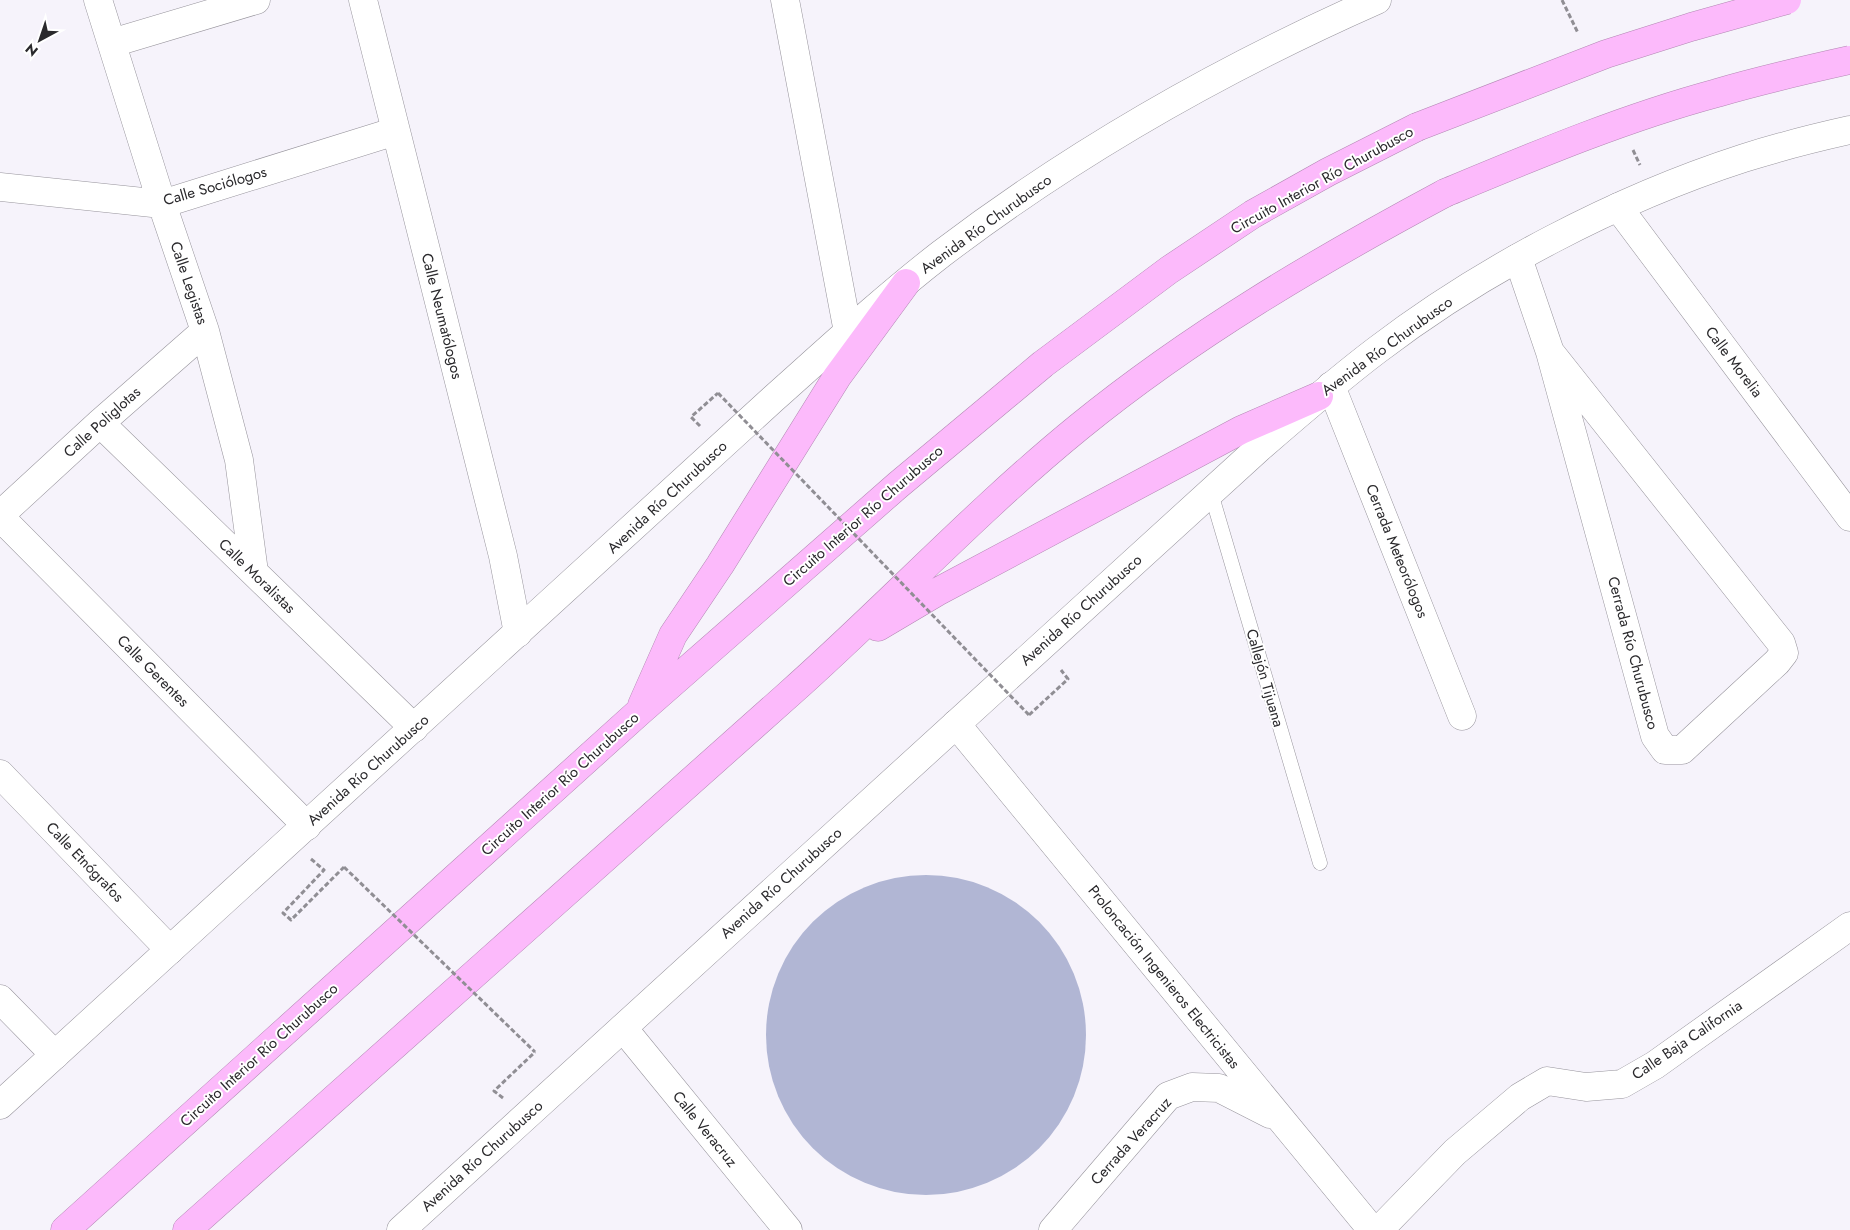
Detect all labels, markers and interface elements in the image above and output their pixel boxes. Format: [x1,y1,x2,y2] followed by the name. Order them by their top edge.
[15,15,65,65] north arrow
[21,39,42,61] text: N
[1227,120,1417,240] street label: Circuito Interior Río Churubusco
[161,161,269,211] street label: Calle Sociólogos
[916,169,1056,279] street label: Avenida Río Churubusco
[165,239,213,327] street label: Calle Legistas
[416,251,468,381] street label: Calle Neumatólogos
[1317,291,1457,401] street label: Avenida Río Churubusco
[1700,322,1768,402] street label: Calle Morelia
[59,381,145,463] street label: Calle Poliglotas
[602,435,732,559] street label: Avenida Río Churubusco
[778,440,948,592] street label: Circuito Interior Río Churubusco
[1360,481,1434,621] street label: Cerrada Meteorólogos
[214,534,300,618] street label: Calle Moralistas
[1015,549,1147,671] street label: Avenida Río Churubusco
[1602,574,1664,732] street label: Cerrada Río Churubusco
[1240,626,1290,730] street label: Callejón Tijuana
[112,630,194,712] street label: Calle Gerentes
[476,707,644,861] street label: Circuito Interior Río Churubusco
[302,709,434,831] street label: Avenida Río Churubusco
[41,817,129,907] street label: Calle Etnógrafos
[715,822,847,944] street label: Avenida Río Churubusco
[1083,880,1245,1074] street label: Proloncación Ingenieros Electricistas
[175,978,343,1132] street label: Circuito Interior Río Churubusco
[1627,995,1747,1085] street label: Calle Baja California
[667,1086,743,1172] street label: Calle Veracruz
[1085,1092,1177,1190] street label: Cerrada Veracruz
[416,1095,548,1217] street label: Avenida Río Churubusco

